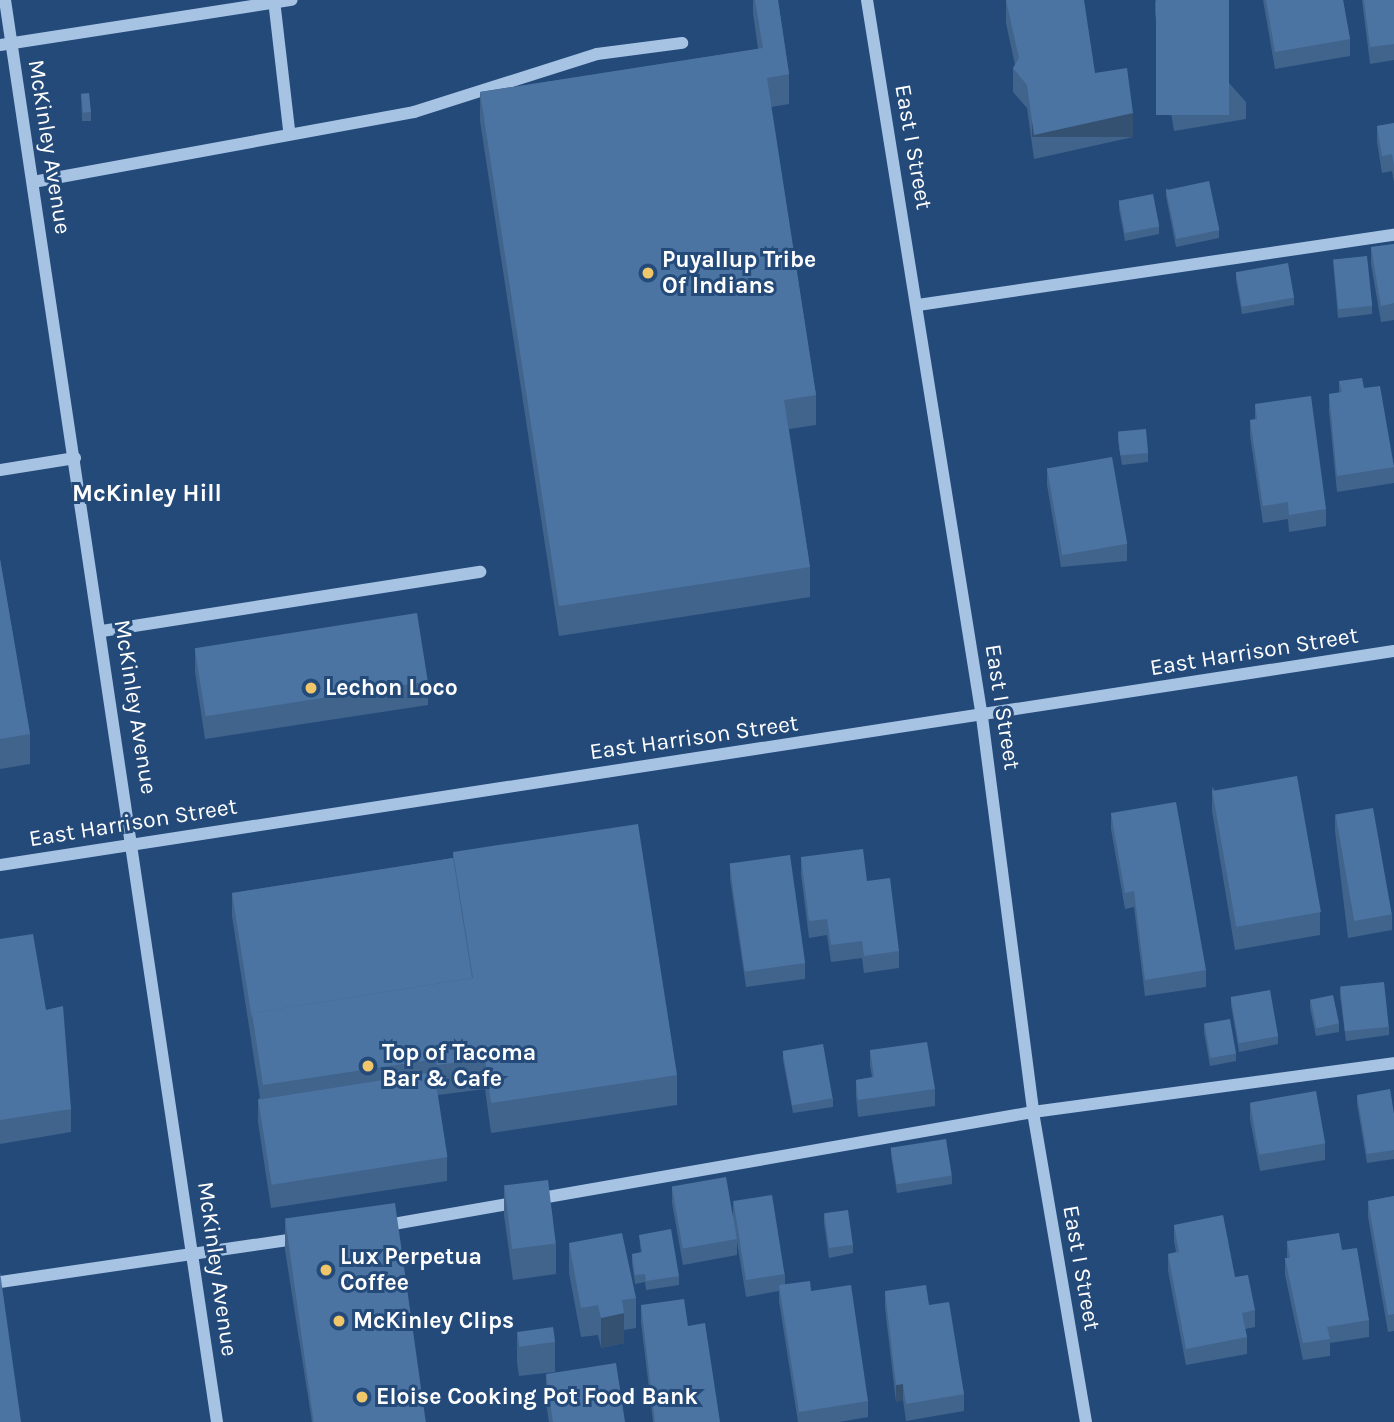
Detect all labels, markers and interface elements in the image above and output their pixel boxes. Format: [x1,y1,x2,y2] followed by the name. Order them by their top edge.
[22,58,76,236] street label: McKinley Avenue
[888,82,938,212] street label: East I Street
[662,246,816,300] place label: Puyallup Tribe Of Indians
[640,265,656,281] marker: Puyallup Tribe Of Indians
[72,480,222,508] district label: McKinley Hill
[108,618,162,796] street label: McKinley Avenue
[1148,622,1360,682] street label: East Harrison Street
[978,642,1026,772] street label: East I Street
[325,674,458,702] place label: Lechon Loco
[303,680,319,696] marker: Lechon Loco
[588,710,800,766] street label: East Harrison Street
[27,793,239,853] street label: East Harrison Street
[382,1039,536,1093] place label: Top of Tacoma Bar & Cafe
[360,1058,376,1074] marker: Top of Tacoma Bar & Cafe
[191,1180,243,1358] street label: McKinley Avenue
[1056,1203,1106,1333] street label: East I Street
[340,1243,482,1297] place label: Lux Perpetua Coffee
[318,1262,334,1278] marker: Lux Perpetua Coffee
[353,1307,514,1335] place label: McKinley Clips
[331,1313,347,1329] marker: McKinley Clips
[376,1383,698,1411] place label: Eloise Cooking Pot Food Bank
[354,1389,370,1405] marker: Eloise Cooking Pot Food Bank

